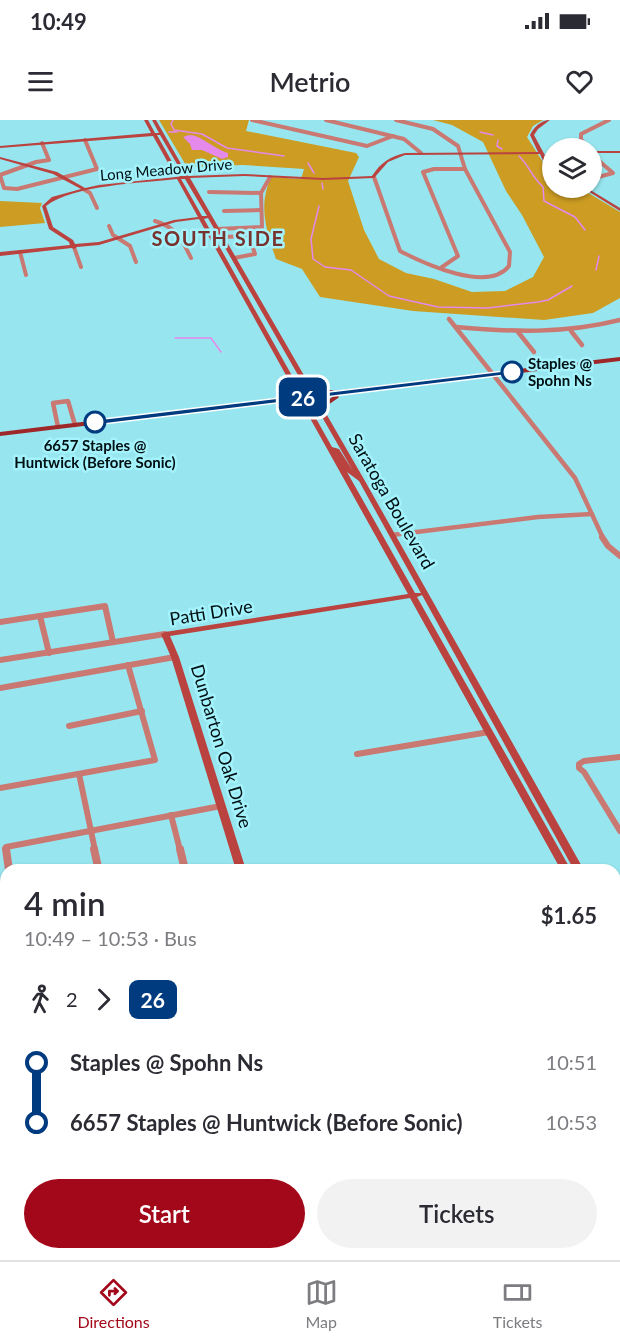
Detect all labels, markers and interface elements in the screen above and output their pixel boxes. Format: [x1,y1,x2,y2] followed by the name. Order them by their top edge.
[30,8,87,35] text: 10:49
[24,65,57,98] icon: menu
[269,65,351,98] text: Metrio
[563,65,596,98] icon: heart
[542,138,602,198] map controls
[542,138,602,198] button: layers
[99,154,233,184] street label: Long Meadow Drive
[152,226,284,250] district label: SOUTH SIDE
[528,354,593,389] place label: Staples @ Spohn Ns
[501,361,523,383] marker: Staples @ Spohn Ns
[276,378,330,416] line badge: 26
[291,385,315,410] text: 26
[84,411,106,433] marker: 6657 Staples @ Huntwick (Before Sonic)
[344,429,440,573] street label: Saratoga Boulevard
[14,436,176,471] place label: 6657 Staples @ Huntwick (Before Sonic)
[168,595,254,629] street label: Patti Drive
[187,661,257,831] street label: Dunbarton Oak Drive
[24,883,105,923] text: 4 min
[541,902,597,929] text: $1.65
[24,926,197,950] text: 10:49 – 10:53 · Bus
[24,983,57,1016] icon: walk
[87,983,120,1016] icon: forward
[66,987,78,1011] text: 2
[141,987,165,1012] text: 26
[70,1049,263,1076] text: Staples @ Spohn Ns
[546,1050,597,1074] text: 10:51
[70,1109,463,1136] text: 6657 Staples @ Huntwick (Before Sonic)
[546,1110,597,1134] text: 10:53
[24,1179,305,1248] button: Start
[317,1179,597,1248] button: Tickets
[78,1276,150,1331] tab: Directions
[305,1276,338,1331] tab: Map
[493,1276,542,1331] tab: Tickets

